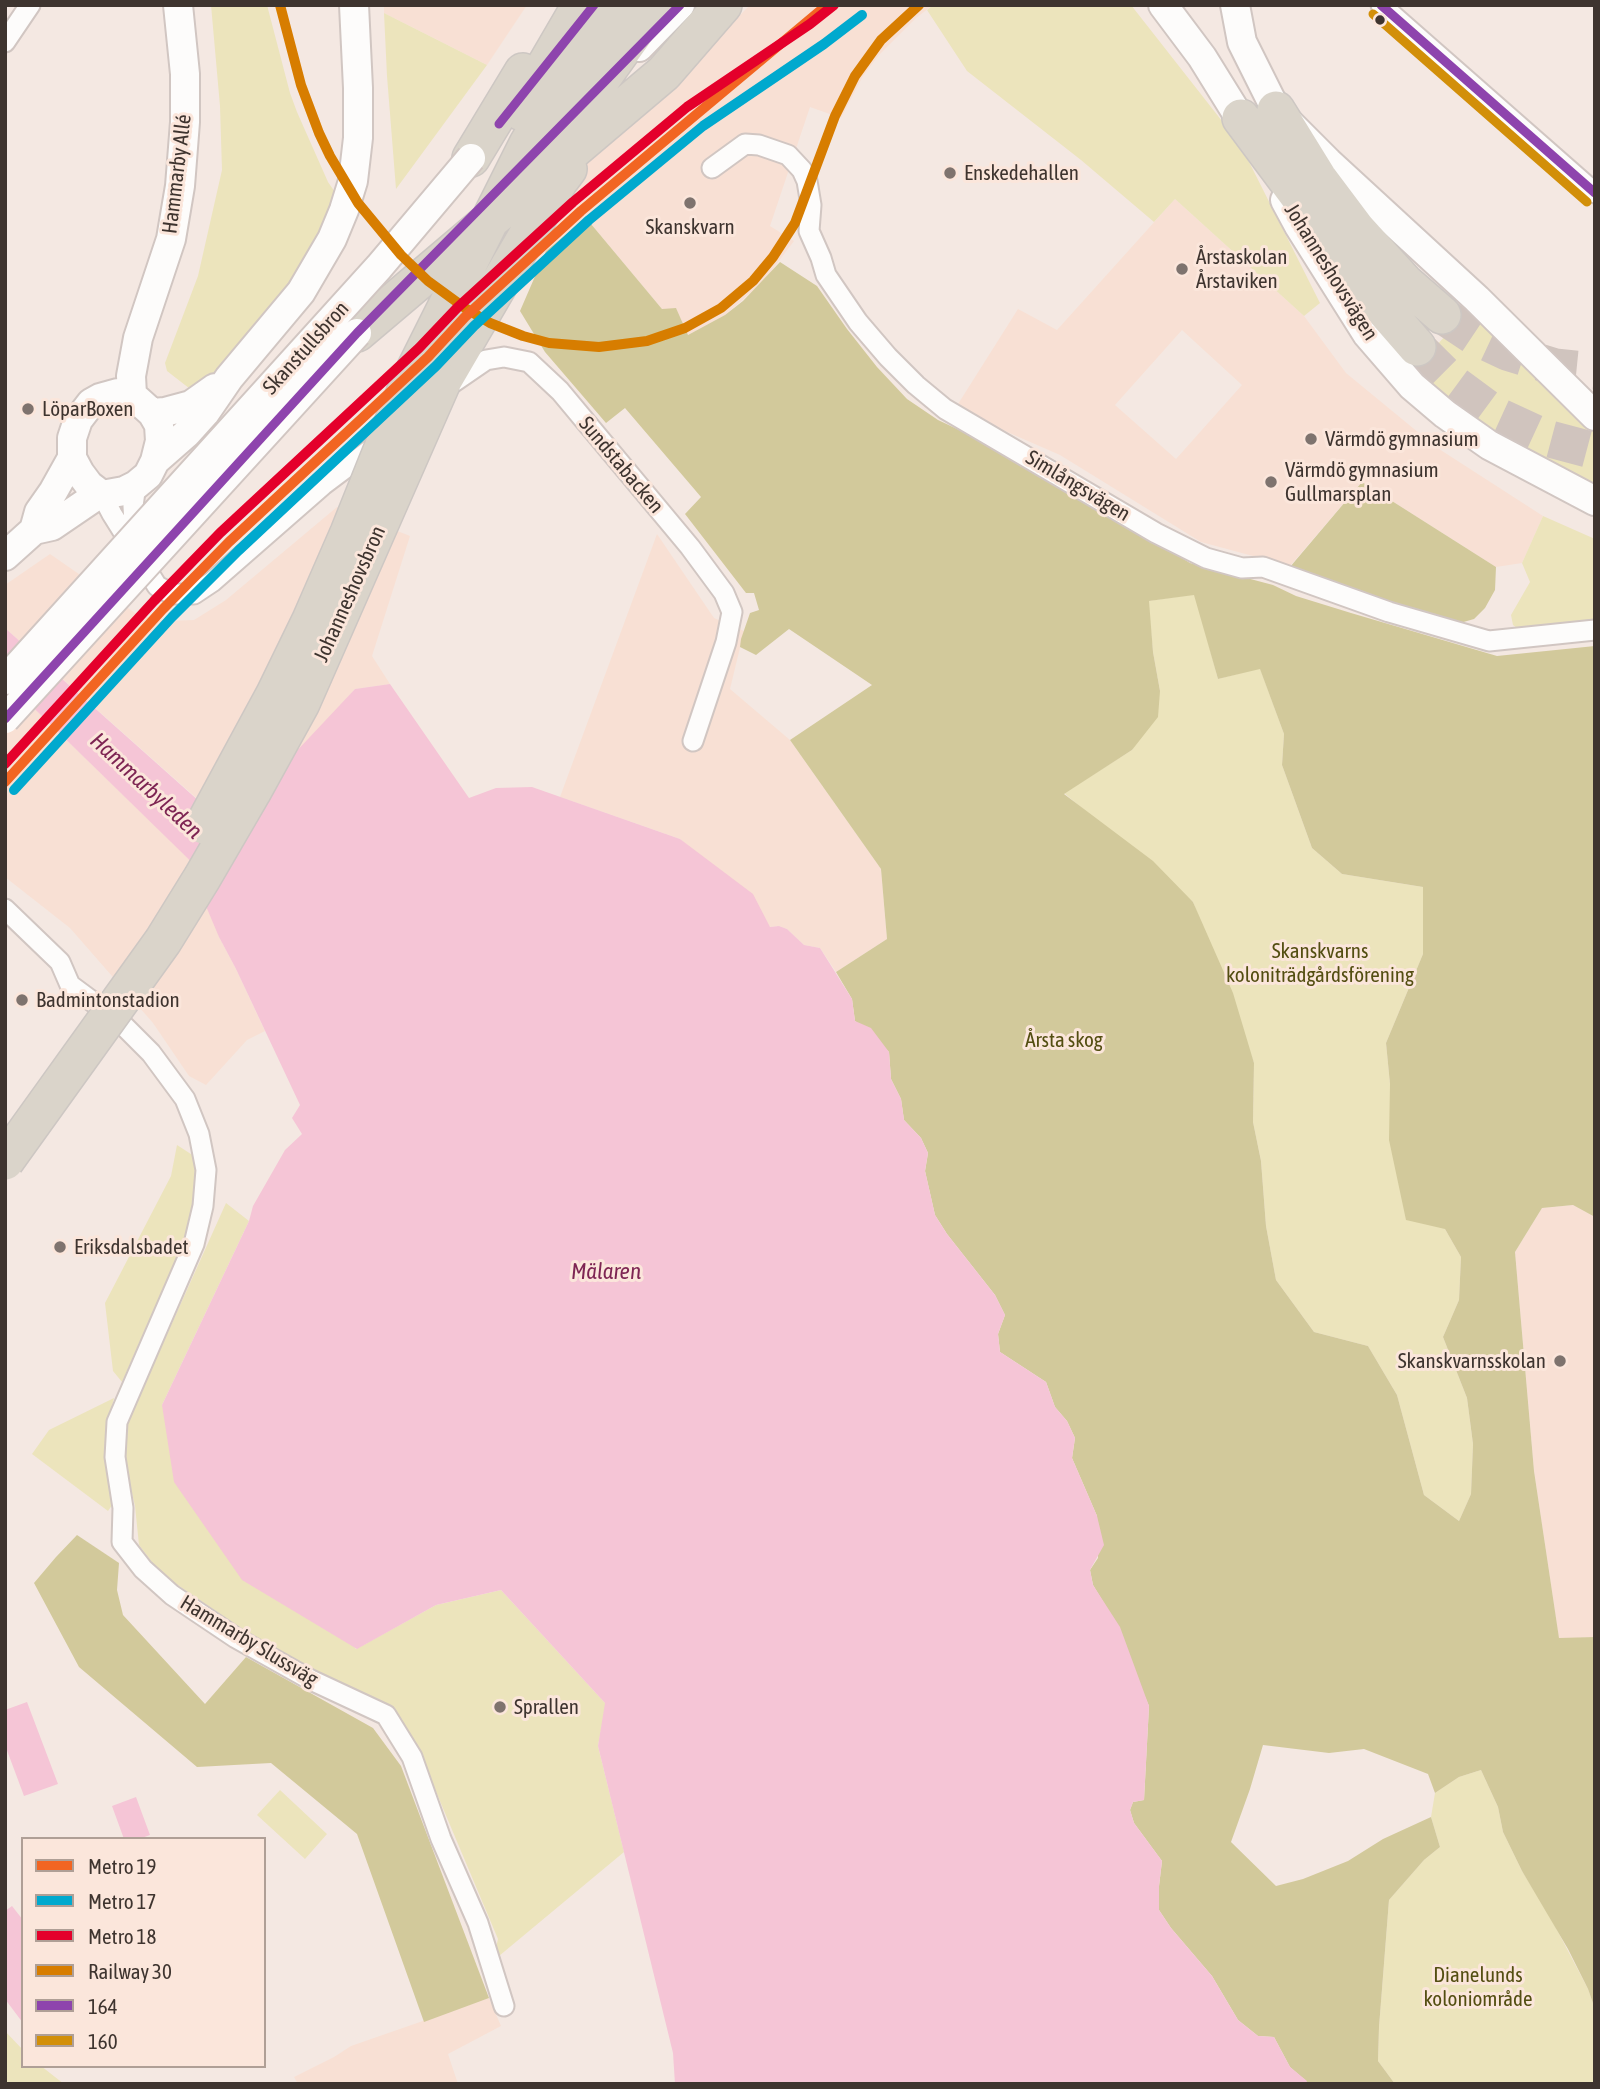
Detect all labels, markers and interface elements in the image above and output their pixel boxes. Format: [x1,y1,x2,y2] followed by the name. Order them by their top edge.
[1373,13,1387,27] unlabelled marker
[157,113,197,235] street label: Hammarby Allé
[964,160,1079,186] place label: Enskedehallen
[942,165,958,181] marker: Enskedehallen
[682,195,698,211] marker: Skanskvarn
[1279,199,1383,345] street label: Johanneshovsvägen
[645,214,735,240] place label: Skanskvarn
[1196,244,1287,294] place label: Årstaskolan Årstaviken
[1174,261,1190,277] marker: Årstaskolan Årstaviken
[258,296,354,400] street label: Skanstullsbron
[42,396,134,422] place label: LöparBoxen
[20,401,36,417] marker: LöparBoxen
[573,412,669,518] street label: Sundstabacken
[1325,426,1479,452] place label: Värmdö gymnasium
[1303,431,1319,447] marker: Värmdö gymnasium
[1021,445,1135,527] street label: Simlångsvägen
[1285,457,1439,507] place label: Värmdö gymnasium Gullmarsplan
[1263,474,1279,490] marker: Värmdö gymnasium Gullmarsplan
[309,522,391,666] street label: Johanneshovsbron
[84,727,208,845] water label: Hammarbyleden
[1226,938,1414,988] park label: Skanskvarns koloniträdgårdsförening
[36,987,180,1013] place label: Badmintonstadion
[14,992,30,1008] marker: Badmintonstadion
[1025,1027,1103,1053] park label: Årsta skog
[74,1234,189,1260] place label: Eriksdalsbadet
[52,1239,68,1255] marker: Eriksdalsbadet
[571,1258,641,1286] water label: Mälaren
[1398,1348,1546,1374] place label: Skanskvarnsskolan
[1552,1353,1568,1369] marker: Skanskvarnsskolan
[176,1590,322,1692] street label: Hammarby Slussväg
[514,1694,579,1720] place label: Sprallen
[492,1699,508,1715] marker: Sprallen
[21,1837,266,2068] legend
[88,1854,156,1878] text: Metro 19
[88,1889,156,1913] text: Metro 17
[88,1924,156,1948] text: Metro 18
[88,1959,172,1983] text: Railway 30
[1424,1962,1532,2012] park label: Dianelunds koloniområde
[88,1994,118,2018] text: 164
[88,2029,118,2053] text: 160

